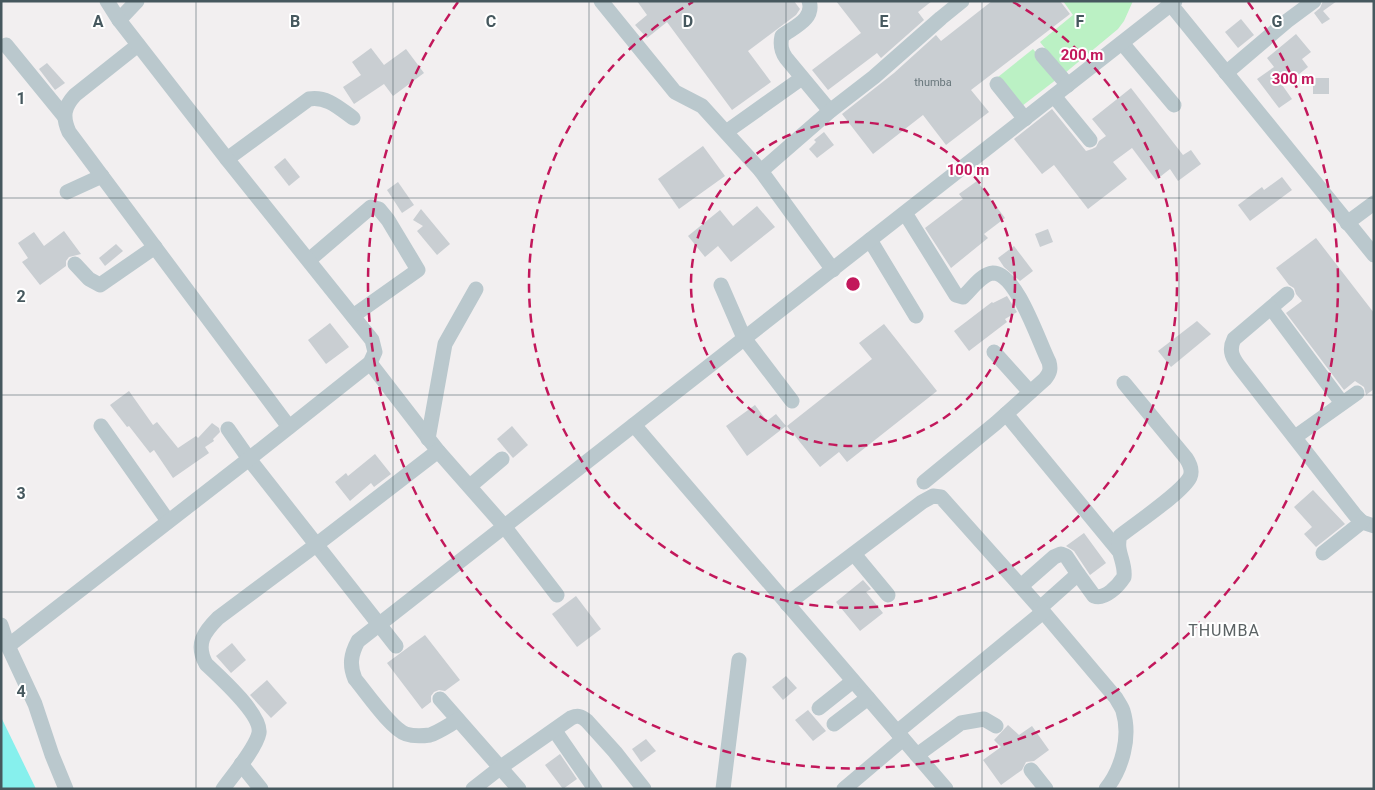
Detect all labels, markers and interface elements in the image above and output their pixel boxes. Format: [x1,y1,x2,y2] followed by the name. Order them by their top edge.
[93,12,104,31] text: A
[290,12,300,31] text: B
[486,12,496,31] text: C
[683,12,693,31] text: D
[880,12,889,31] text: E
[1076,12,1085,31] text: F
[1272,12,1283,31] text: G
[1061,46,1103,64] text: 200 m
[1272,70,1314,88] text: 300 m
[914,76,952,89] house number: thumba
[16,89,26,108] text: 1
[947,161,989,179] text: 100 m
[844,275,862,293] centre of rings
[16,287,26,306] text: 2
[16,484,26,503] text: 3
[1188,621,1260,640] district label: THUMBA
[16,682,26,701] text: 4

